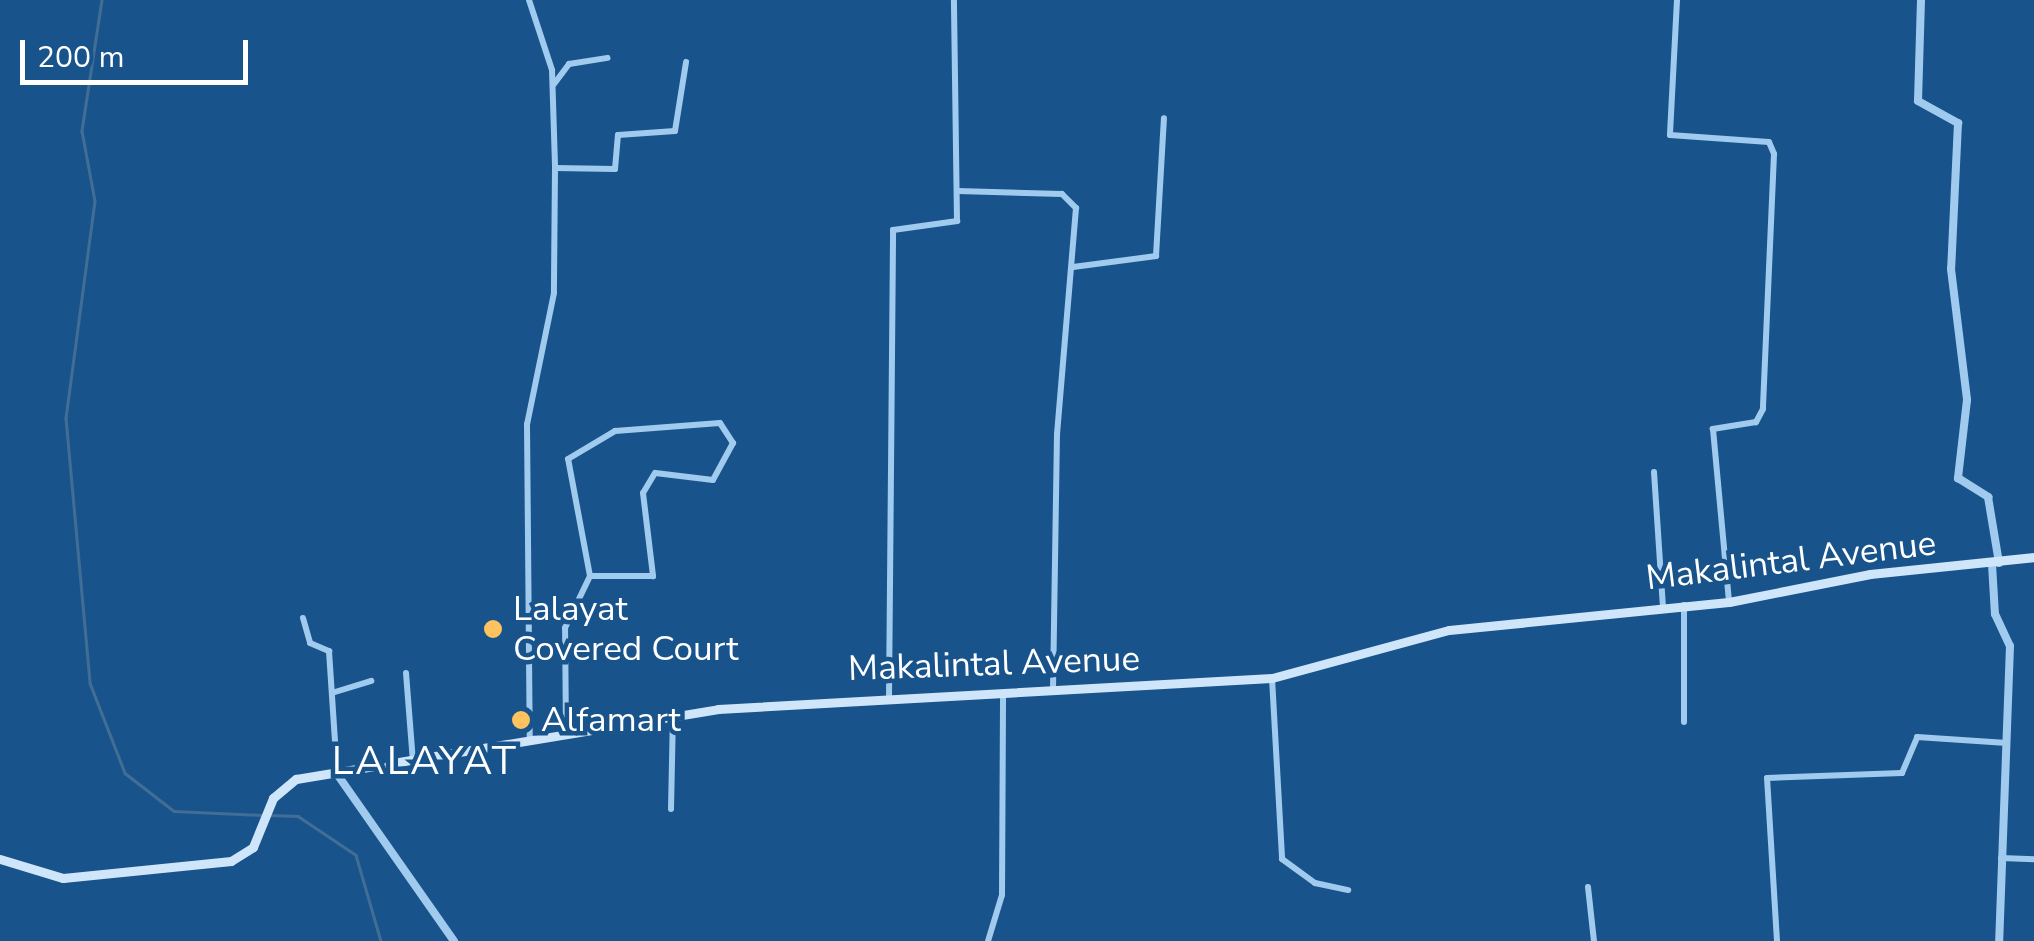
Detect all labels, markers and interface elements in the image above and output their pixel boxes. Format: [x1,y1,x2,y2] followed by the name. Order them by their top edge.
[25,20,252,82] scale bar
[37,37,124,78] text: 200 m
[1644,522,1938,600] street label: Makalintal Avenue
[513,588,738,670] place label: Lalayat Covered Court
[482,618,504,640] marker: Lalayat Covered Court
[847,638,1141,690] street label: Makalintal Avenue
[541,699,681,741] place label: Alfamart
[510,709,532,731] marker: Alfamart
[332,737,518,785] district label: LALAYAT

